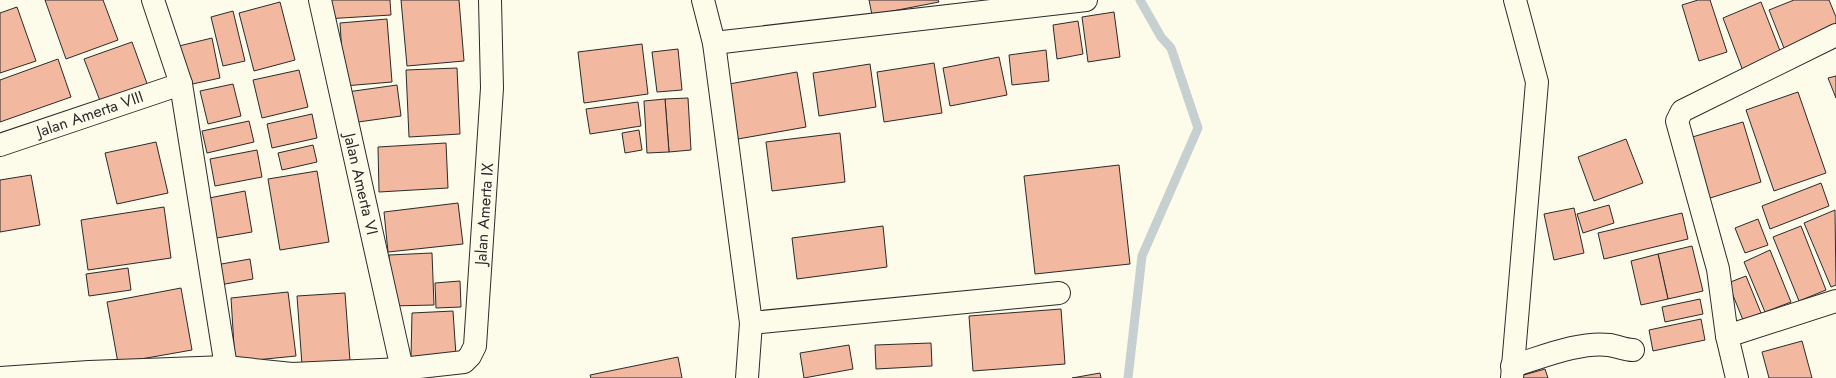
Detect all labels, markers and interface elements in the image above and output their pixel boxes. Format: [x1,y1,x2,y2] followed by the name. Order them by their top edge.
[32,85,146,144] street label: Jalan Amerta VIII
[338,129,384,237] street label: Jalan Amerta VI
[469,162,499,268] street label: Jalan Amerta IX

